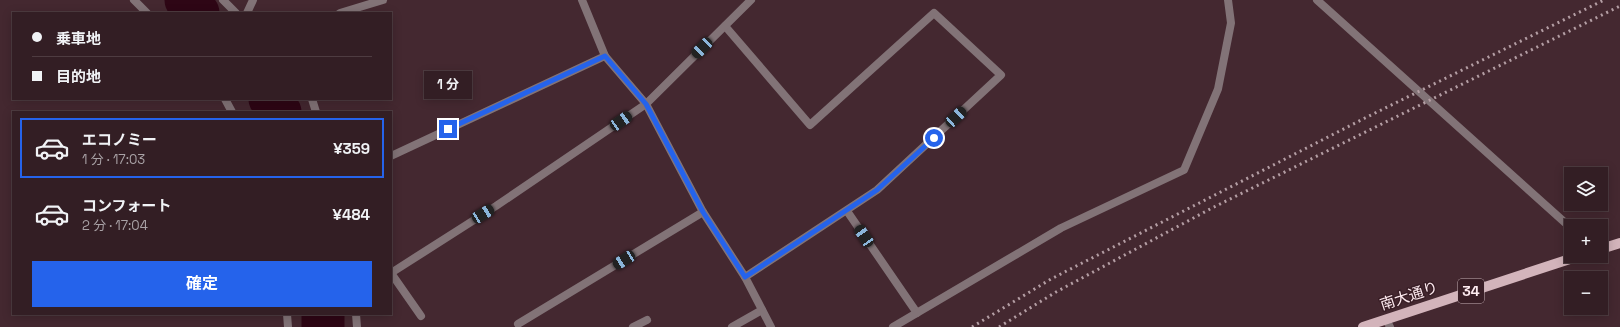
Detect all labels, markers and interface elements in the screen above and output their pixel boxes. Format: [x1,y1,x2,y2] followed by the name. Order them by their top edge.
[56,29,101,48] text: 乗車地
[689,35,715,61] car
[56,67,101,86] text: 目的地
[424,71,472,99] callout: 1 分
[437,76,459,93] text: 1 分
[943,104,969,130] car
[608,109,634,133] car
[439,120,457,138] route end
[925,129,943,147] route start
[34,130,70,166] icon: car
[82,130,157,149] text: エコノミー
[333,139,370,158] text: ¥359
[82,151,145,168] text: 1 分 · 17:03
[1564,167,1608,315] map controls
[1564,167,1608,211] button: layers
[34,196,70,232] icon: car
[82,196,172,215] text: コンフォート
[470,203,496,225] car
[333,205,370,224] text: ¥484
[82,217,148,234] text: 2 分 · 17:04
[1564,219,1608,263] button: +
[852,223,876,249] car
[611,249,637,271] car
[32,261,372,307] button: 確定
[1564,271,1608,315] button: −
[1377,277,1440,314] street label: 南大通り
[1458,279,1484,303] road number: 34

